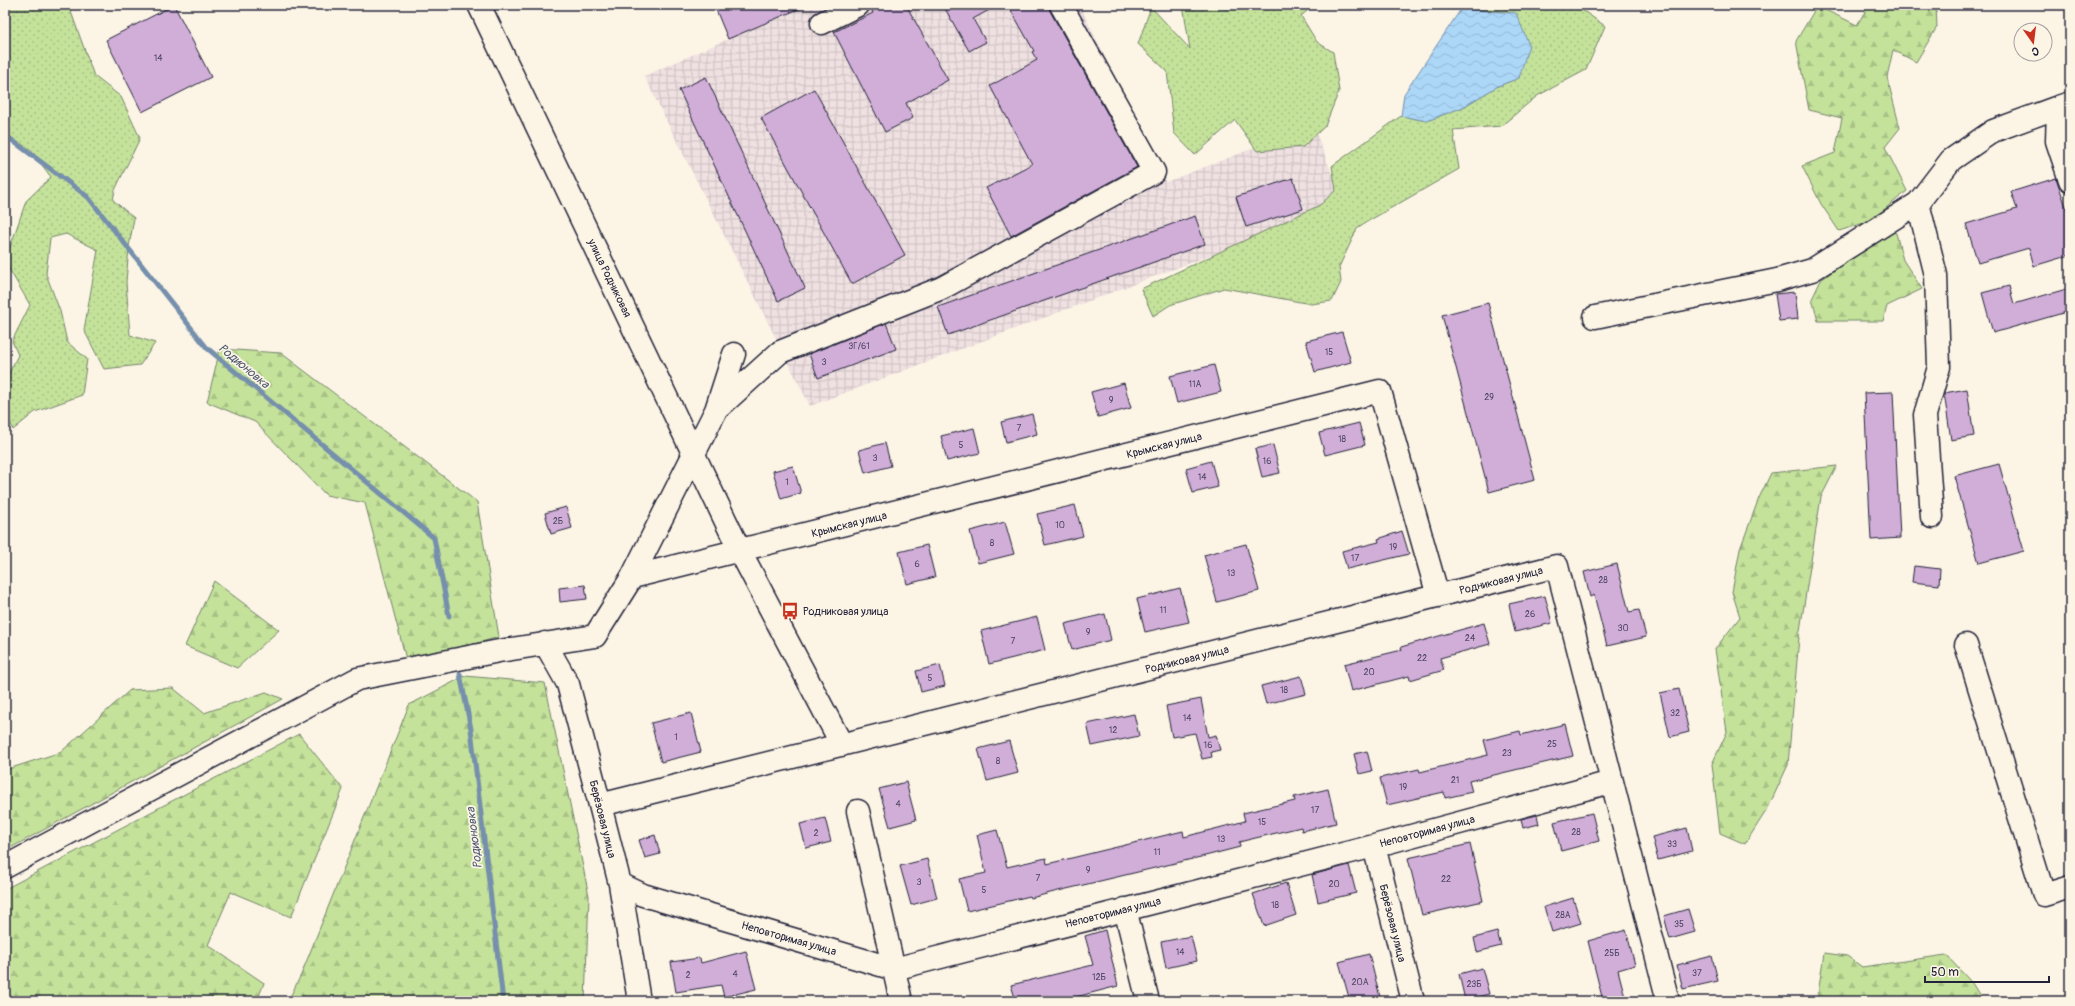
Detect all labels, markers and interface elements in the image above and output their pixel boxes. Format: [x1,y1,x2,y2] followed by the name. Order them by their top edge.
[2013,22,2053,62] north arrow
[2030,44,2040,58] text: С
[154,53,163,64] house number: 14
[585,236,634,319] street label: улица Родниковая
[215,341,273,393] water label: Родионовка
[848,341,870,352] house number: 3Г/61
[1325,347,1333,358] house number: 15
[821,357,827,368] house number: 3
[1189,379,1202,390] house number: 11А
[1484,392,1494,403] house number: 29
[1109,395,1114,406] house number: 9
[1017,423,1022,434] house number: 7
[1125,430,1203,461] street label: Крымская улица
[1338,434,1346,445] house number: 18
[959,440,964,451] house number: 5
[872,453,878,464] house number: 3
[1263,456,1271,467] house number: 16
[1198,472,1207,483] house number: 14
[785,477,789,488] house number: 1
[810,509,888,540] street label: Крымская улица
[553,516,563,527] house number: 2Б
[1055,520,1065,531] house number: 10
[990,538,995,549] house number: 8
[1389,542,1397,553] house number: 19
[1351,553,1359,564] house number: 17
[914,559,920,570] house number: 6
[1458,564,1544,597] street label: Родниковая улица
[1227,568,1235,579] house number: 13
[1598,575,1608,586] house number: 28
[780,601,800,621] bus stop icon: Родниковая улица
[803,605,888,618] place label: Родниковая улица
[1159,605,1167,616] house number: 11
[1525,609,1535,620] house number: 26
[1617,623,1629,634] house number: 30
[1086,627,1091,638] house number: 9
[1465,633,1476,644] house number: 24
[1011,636,1016,647] house number: 7
[1144,643,1230,676] street label: Родниковая улица
[1417,653,1427,664] house number: 22
[1363,667,1375,678] house number: 20
[928,673,933,684] house number: 5
[1280,685,1288,696] house number: 18
[1670,708,1680,719] house number: 32
[1183,713,1192,724] house number: 14
[1109,725,1117,736] house number: 12
[674,732,678,743] house number: 1
[1547,739,1557,750] house number: 25
[1204,740,1212,751] house number: 16
[1502,748,1512,759] house number: 23
[996,756,1001,767] house number: 8
[1451,775,1459,786] house number: 21
[587,779,618,859] street label: Берёзовая улица
[1399,782,1407,793] house number: 19
[895,799,901,810] house number: 4
[463,805,486,869] water label: Родионовка
[1311,805,1319,816] house number: 17
[1378,813,1476,850] street label: Неповторимая улица
[1258,817,1266,828] house number: 15
[1571,827,1581,838] house number: 28
[813,828,819,839] house number: 2
[1217,834,1225,845] house number: 13
[1667,839,1677,850] house number: 33
[1153,847,1161,858] house number: 11
[1086,865,1091,876] house number: 9
[1036,873,1041,884] house number: 7
[1441,874,1451,885] house number: 22
[916,877,922,888] house number: 3
[1328,879,1340,890] house number: 20
[1377,883,1408,963] street label: Берёзовая улица
[982,885,987,896] house number: 5
[1064,894,1162,931] street label: Неповторимая улица
[1271,900,1279,911] house number: 18
[1555,910,1571,921] house number: 28А
[740,919,838,958] street label: Неповторимая улица
[1674,919,1684,930] house number: 35
[1176,947,1185,958] house number: 14
[1604,948,1620,959] house number: 25Б
[1925,958,2049,984] scale bar
[1931,965,1959,980] text: 50 m
[1692,968,1702,979] house number: 37
[732,969,738,980] house number: 4
[685,970,691,981] house number: 2
[1092,972,1106,983] house number: 12Б
[1351,977,1369,988] house number: 20А
[1466,979,1482,990] house number: 23Б

